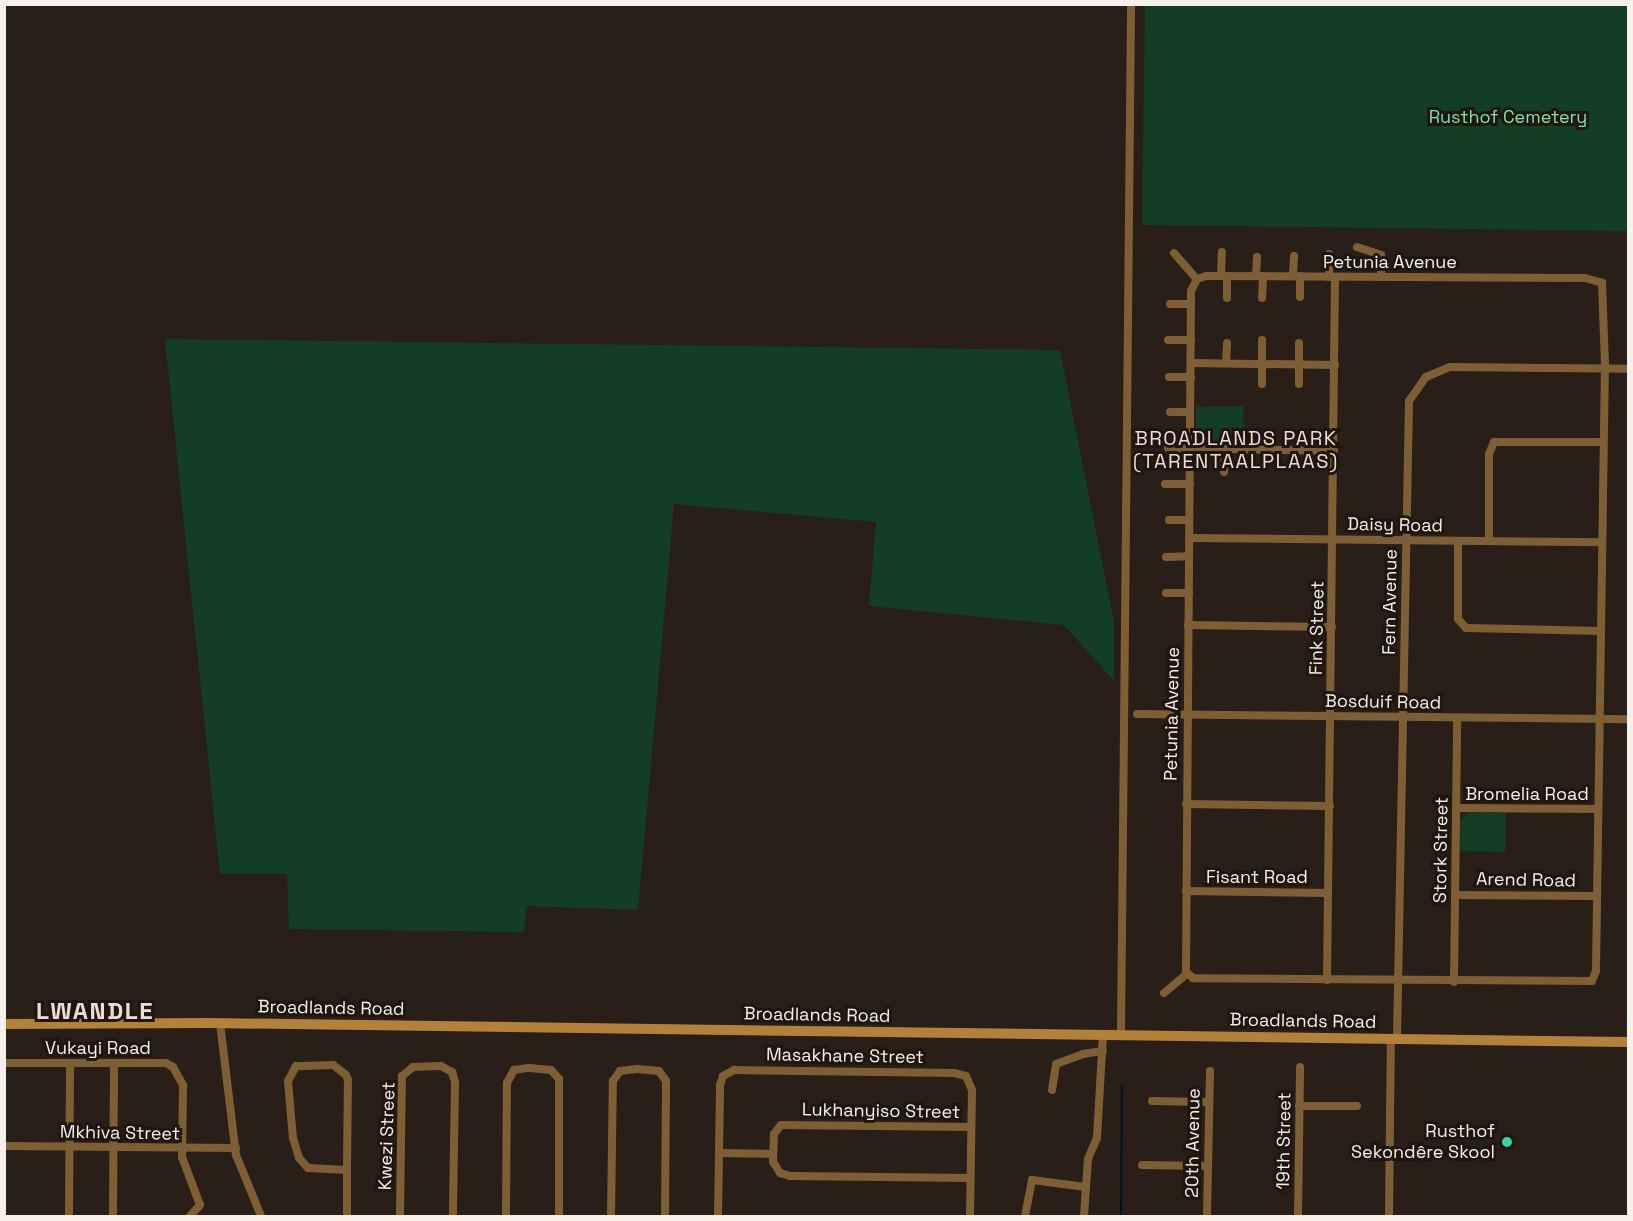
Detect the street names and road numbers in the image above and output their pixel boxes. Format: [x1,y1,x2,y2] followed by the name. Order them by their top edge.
[1323,251,1457,273] street label: Petunia Avenue
[1347,513,1443,537] street label: Daisy Road
[1378,549,1402,655] street label: Fern Avenue
[1305,581,1329,675] street label: Fink Street
[1160,647,1184,781] street label: Petunia Avenue
[1325,690,1441,714] street label: Bosduif Road
[1465,783,1589,805] street label: Bromelia Road
[1429,797,1453,903] street label: Stork Street
[1206,866,1308,888] street label: Fisant Road
[1476,868,1576,892] street label: Arend Road
[257,996,405,1020] street label: Broadlands Road
[743,1003,891,1027] street label: Broadlands Road
[1229,1009,1377,1033] street label: Broadlands Road
[45,1037,151,1059] street label: Vukayi Road
[766,1044,924,1068] street label: Masakhane Street
[374,1081,400,1191] street label: Kwezi Street
[1181,1088,1205,1198] street label: 20th Avenue
[1272,1092,1296,1190] street label: 19th Street
[802,1099,960,1123] street label: Lukhanyiso Street
[60,1121,180,1145] street label: Mkhiva Street

